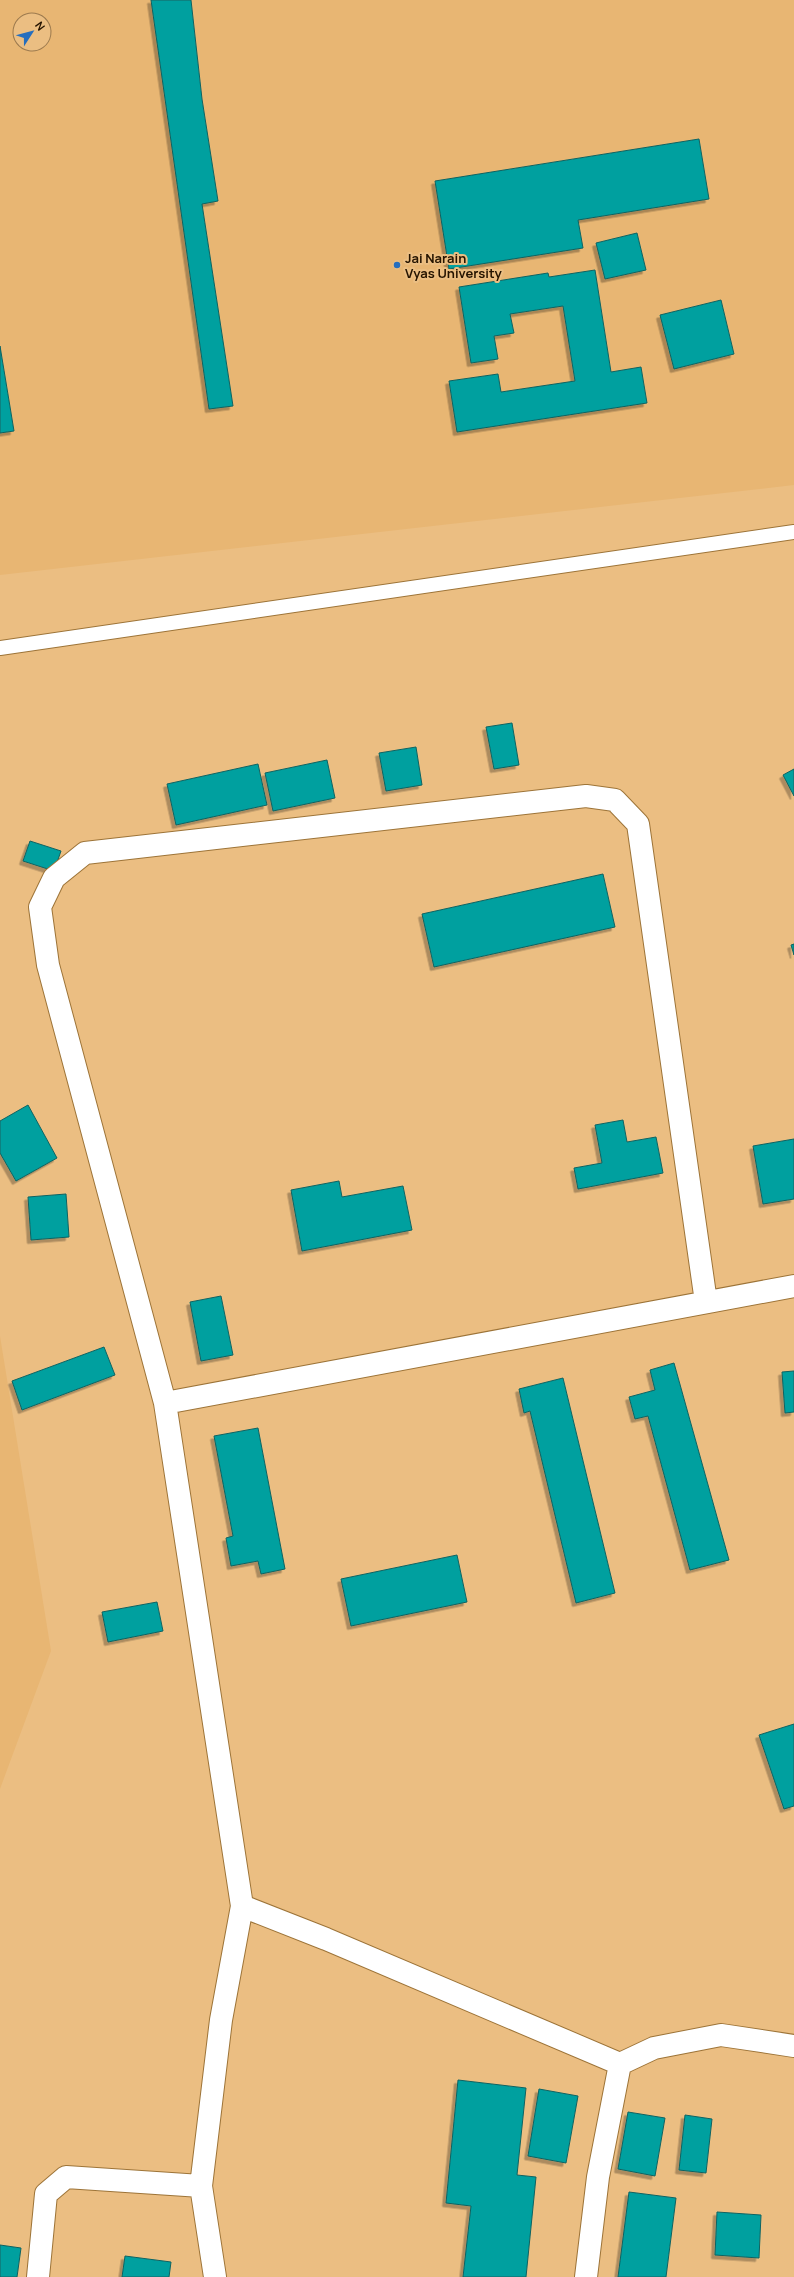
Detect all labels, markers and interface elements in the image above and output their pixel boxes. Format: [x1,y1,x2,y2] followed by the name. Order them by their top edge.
[12,12,52,52] north arrow
[32,18,49,34] text: N
[405,249,502,282] place label: Jai Narain Vyas University
[392,260,402,270] marker: Jai Narain Vyas University

